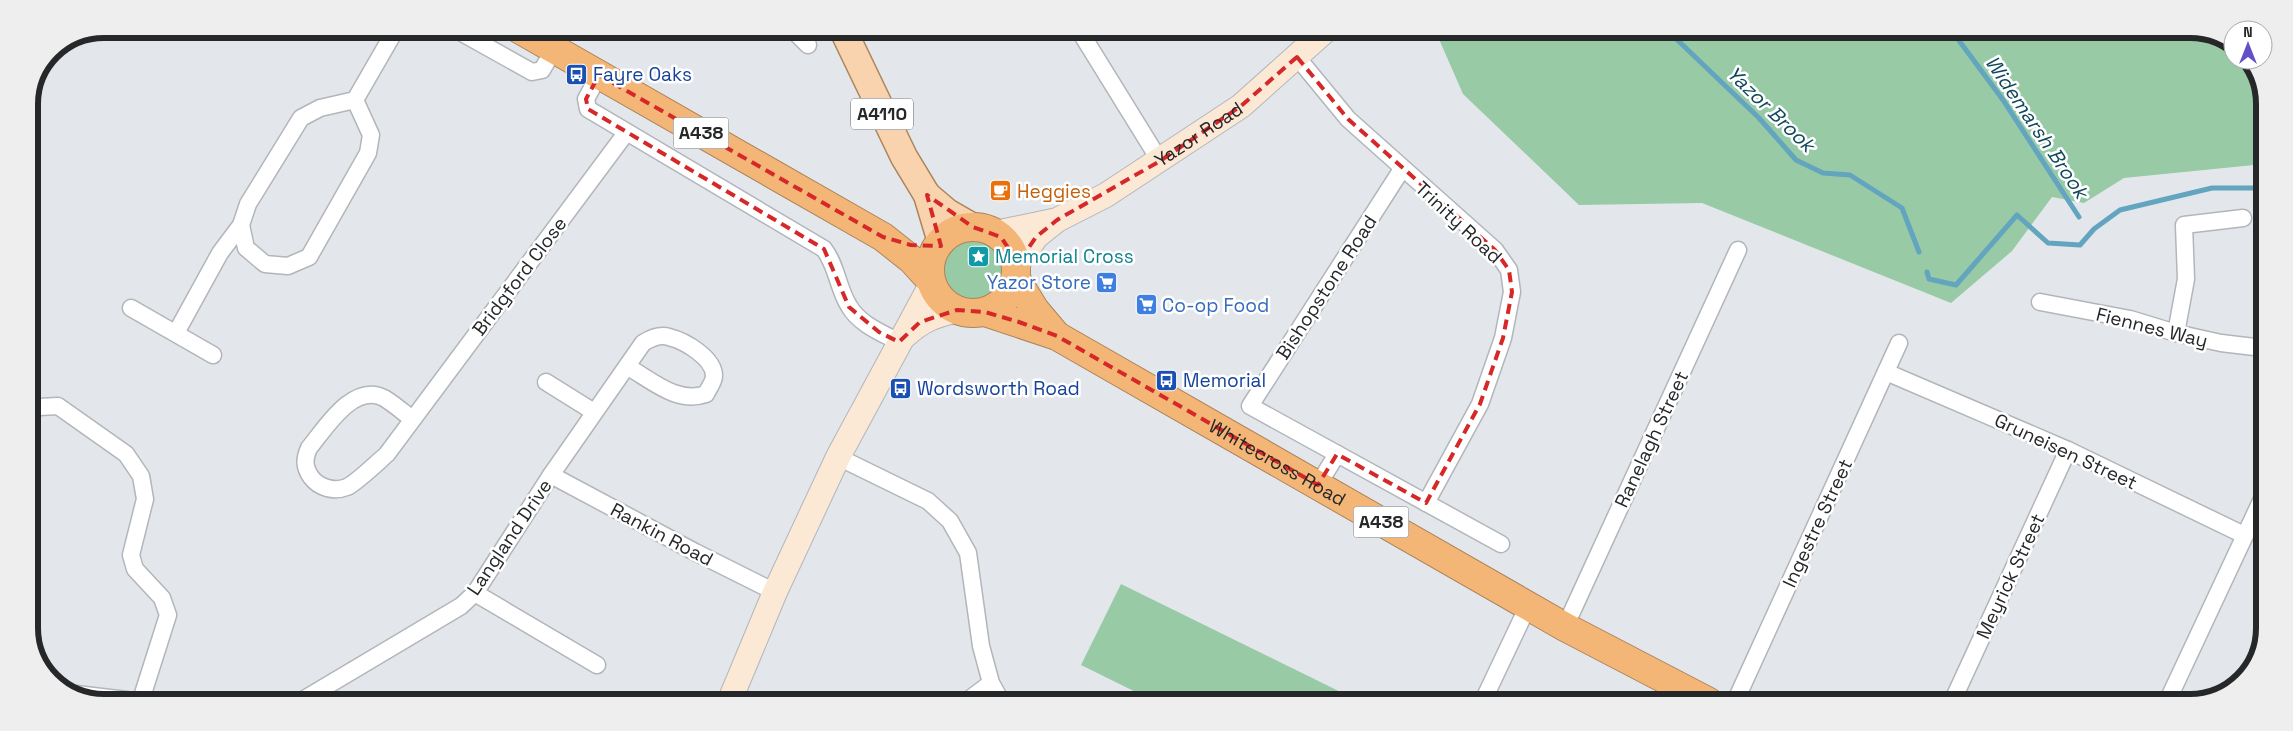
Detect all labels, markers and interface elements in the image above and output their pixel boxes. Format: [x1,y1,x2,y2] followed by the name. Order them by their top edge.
[2223,20,2273,70] north arrow
[2243,23,2253,41] text: N
[1980,51,2096,205] water label: Widemarsh Brook
[1721,60,1822,159] water label: Yazor Brook
[565,62,589,86] bus stop icon: Fayre Oaks
[593,62,692,87] place label: Fayre Oaks
[1150,96,1248,173] street label: Yazor Road
[851,98,913,130] road number: A4110
[674,118,728,148] road number: A438
[1410,176,1507,269] street label: Trinity Road
[989,179,1013,203] cafe icon: Heggies
[1017,179,1091,204] place label: Heggies
[1270,210,1382,364] street label: Bishopstone Road
[467,212,572,341] street label: Bridgford Close
[967,244,991,268] place icon: Memorial Cross
[995,244,1134,269] place label: Memorial Cross
[987,270,1091,295] place label: Yazor Store
[1095,270,1119,294] supermarket icon: Yazor Store
[1134,293,1158,317] supermarket icon: Co-op Food
[1162,293,1269,318] place label: Co-op Food
[2093,302,2210,353] street label: Fiennes Way
[1609,367,1694,512] street label: Ranelagh Street
[1155,368,1179,392] bus stop icon: Memorial
[1183,368,1266,393] place label: Memorial
[889,376,913,400] bus stop icon: Wordsworth Road
[917,376,1080,401] place label: Wordsworth Road
[1990,407,2141,495] street label: Gruneisen Street
[1204,414,1350,512] street label: Whitecross Road
[1777,455,1858,592] street label: Ingestre Street
[461,474,558,600] street label: Langland Drive
[606,497,717,572] street label: Rankin Road
[1354,507,1408,538] road number: A438
[1970,509,2050,643] street label: Meyrick Street

